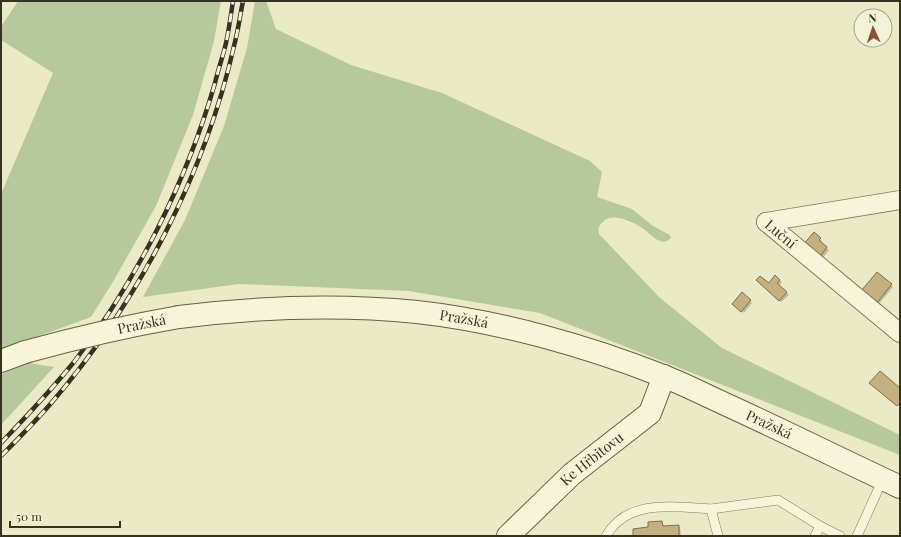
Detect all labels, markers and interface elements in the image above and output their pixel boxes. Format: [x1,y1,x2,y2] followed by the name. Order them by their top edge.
[853,8,893,48] north arrow
[868,10,877,25] text: N
[761,215,801,252] street label: Luční
[438,305,490,332] street label: Pražská
[116,310,167,338] street label: Pražská
[743,405,795,443] street label: Pražská
[556,427,627,490] street label: Ke Hřbitovu
[10,503,120,529] scale bar
[16,508,42,524] text: 50 m

